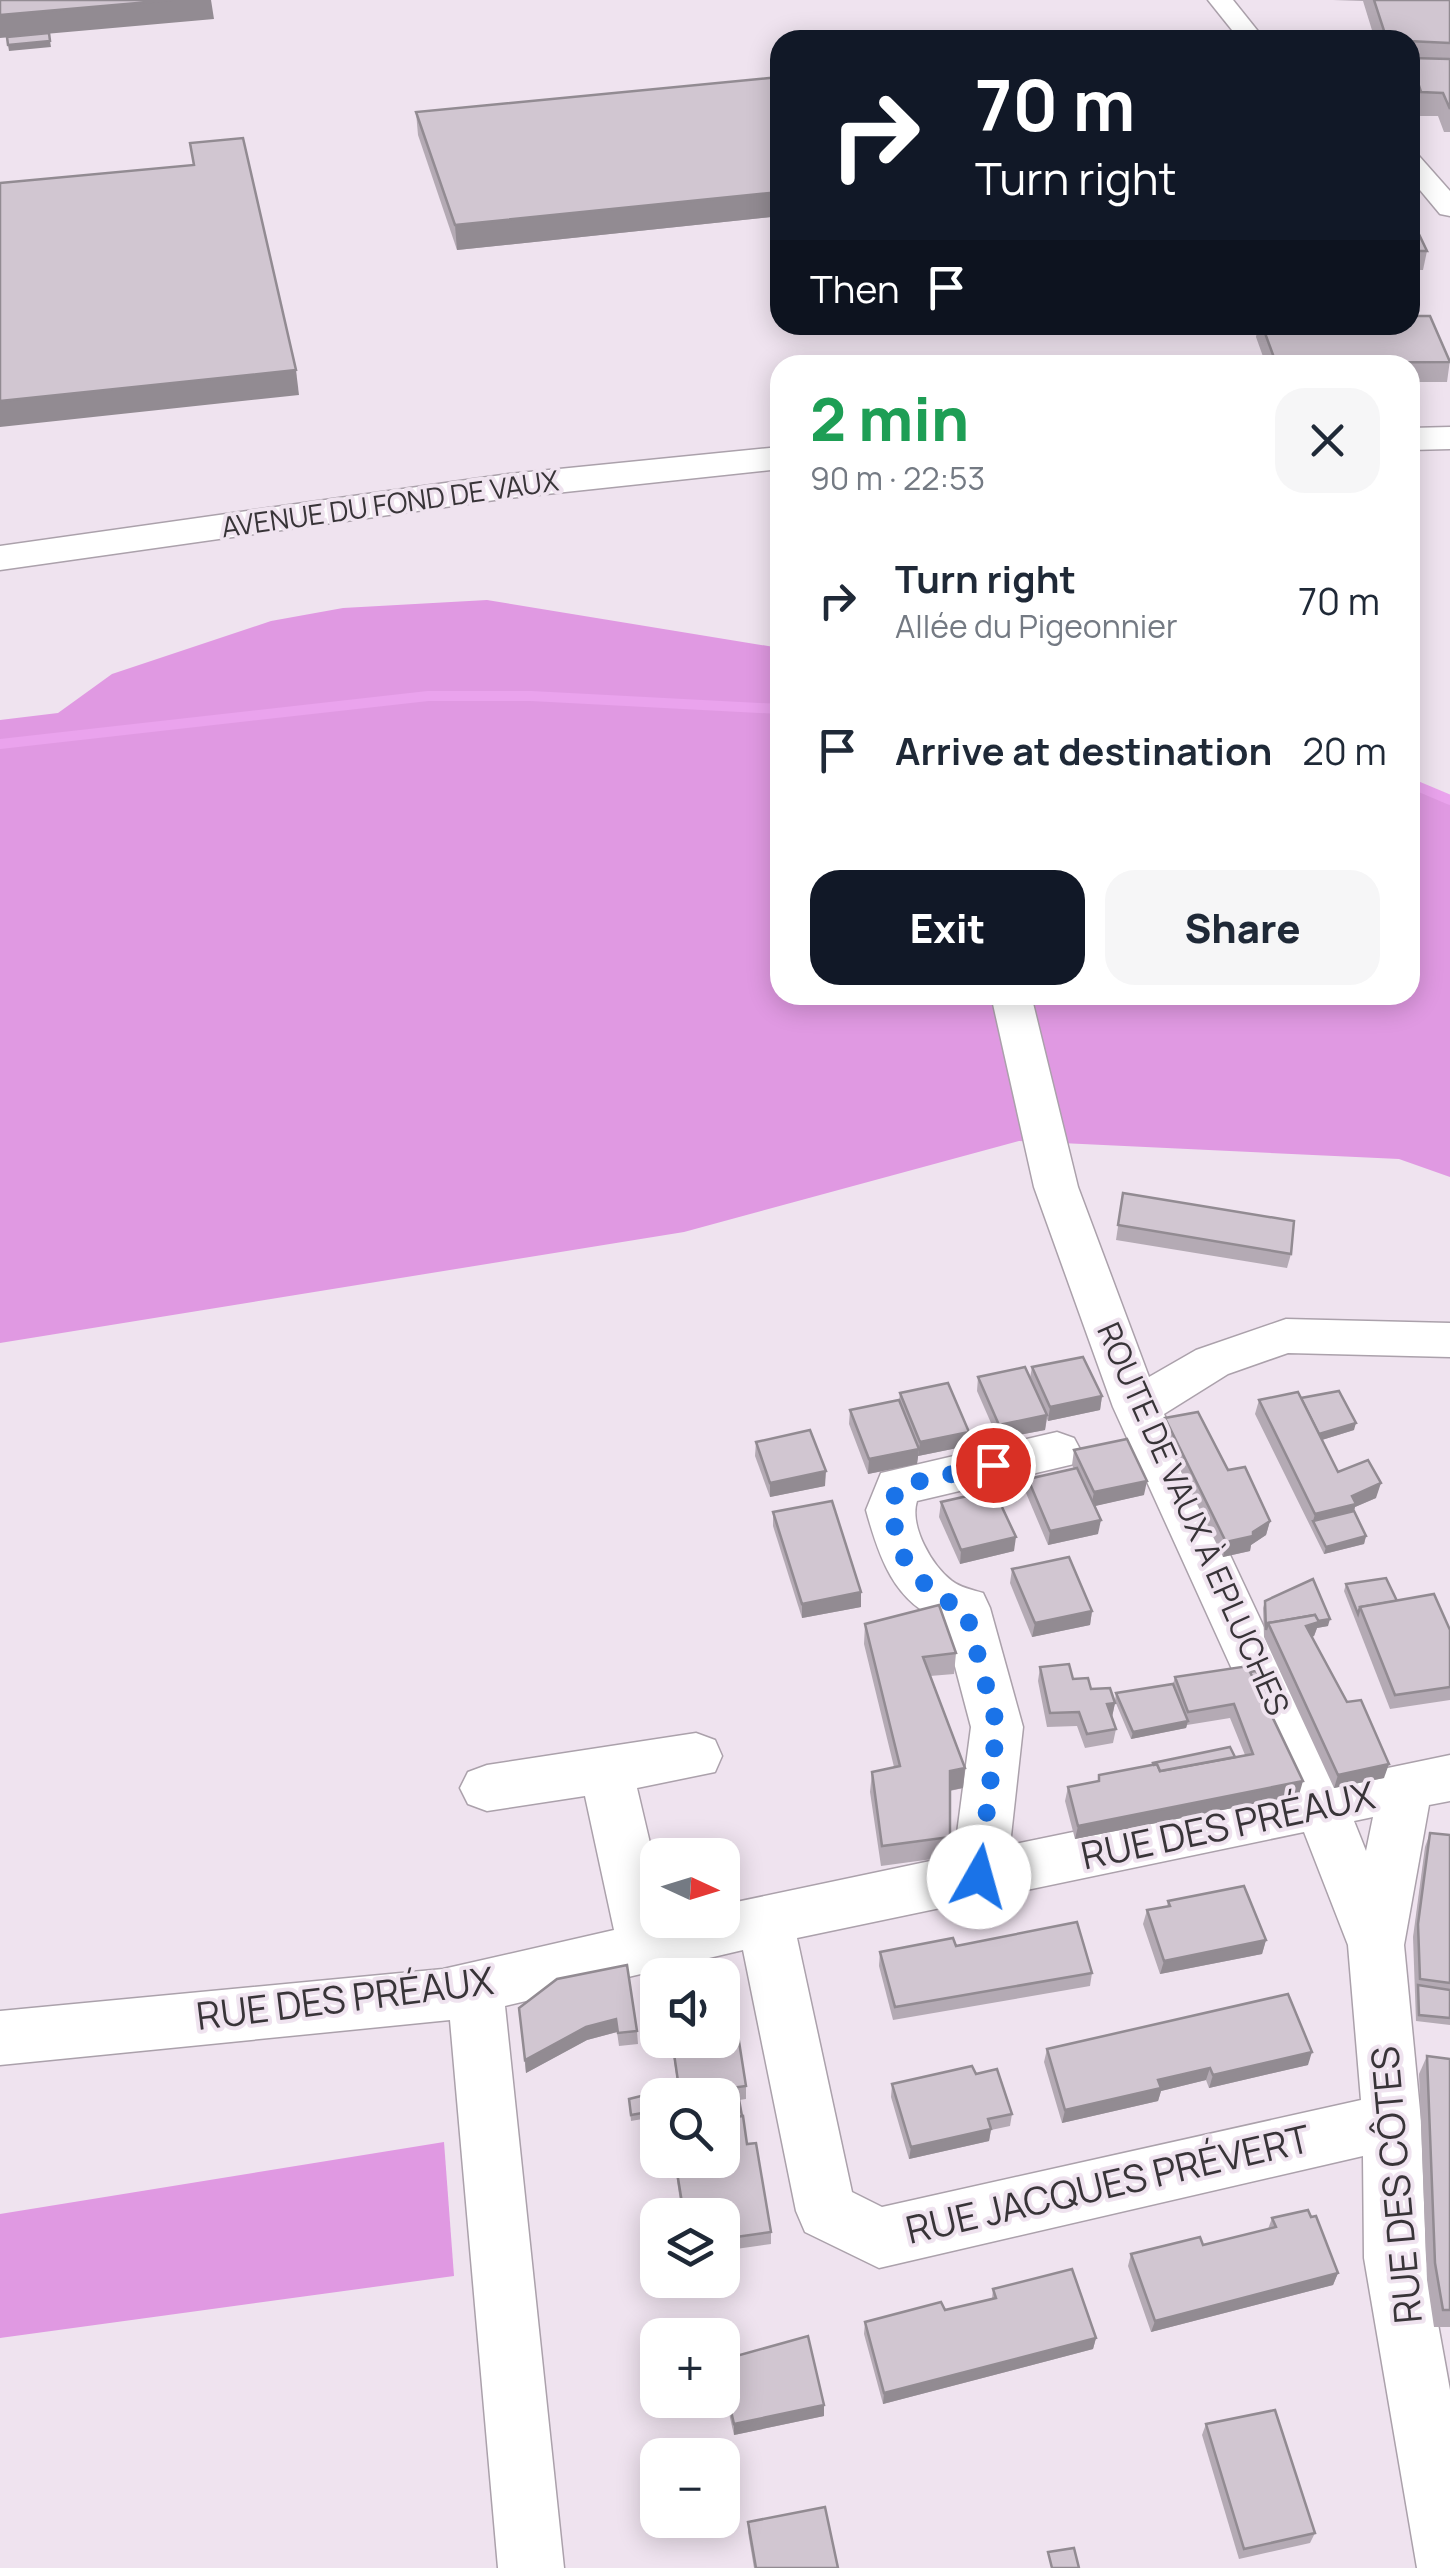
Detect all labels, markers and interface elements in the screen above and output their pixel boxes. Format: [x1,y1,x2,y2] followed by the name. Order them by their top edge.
[975,56,1135,152] text: 70 m
[810,70,940,200] icon: right
[975,147,1176,209] text: Turn right
[919,260,974,315] icon: arrive
[810,262,899,314] text: Then
[810,377,969,459] text: 2 min
[1275,388,1380,493] button: close
[810,456,985,500] text: 90 m · 22:53
[219,461,561,545] street label: AVENUE DU FOND DE VAUX
[895,552,1076,604] text: Turn right
[810,573,865,628] icon: right
[1298,574,1380,626] text: 70 m
[895,604,1178,648] text: Allée du Pigeonnier
[810,723,865,778] icon: arrive
[895,724,1272,776] text: Arrive at destination
[1302,724,1387,776] text: 20 m
[810,870,1085,985] button: Exit
[1105,870,1380,985] button: Share
[1087,1315,1301,1722] street label: ROUTE DE VAUX À EPLUCHES
[951,1423,1036,1508] pin
[966,1438,1021,1493] icon: arrive
[1076,1768,1379,1881] street label: RUE DES PRÉAUX
[927,1825,1031,1929] position arrow
[640,1838,740,1938] north arrow
[640,1838,740,2538] map controls
[193,1953,496,2041] street label: RUE DES PRÉAUX
[640,1958,740,2058] button: sound
[1357,2045,1433,2326] street label: RUE DES CÔTES
[640,2078,740,2178] button: search
[901,2111,1315,2255] street label: RUE JACQUES PRÉVERT
[640,2198,740,2298] button: layers
[640,2318,740,2418] button: +
[640,2438,740,2538] button: −

